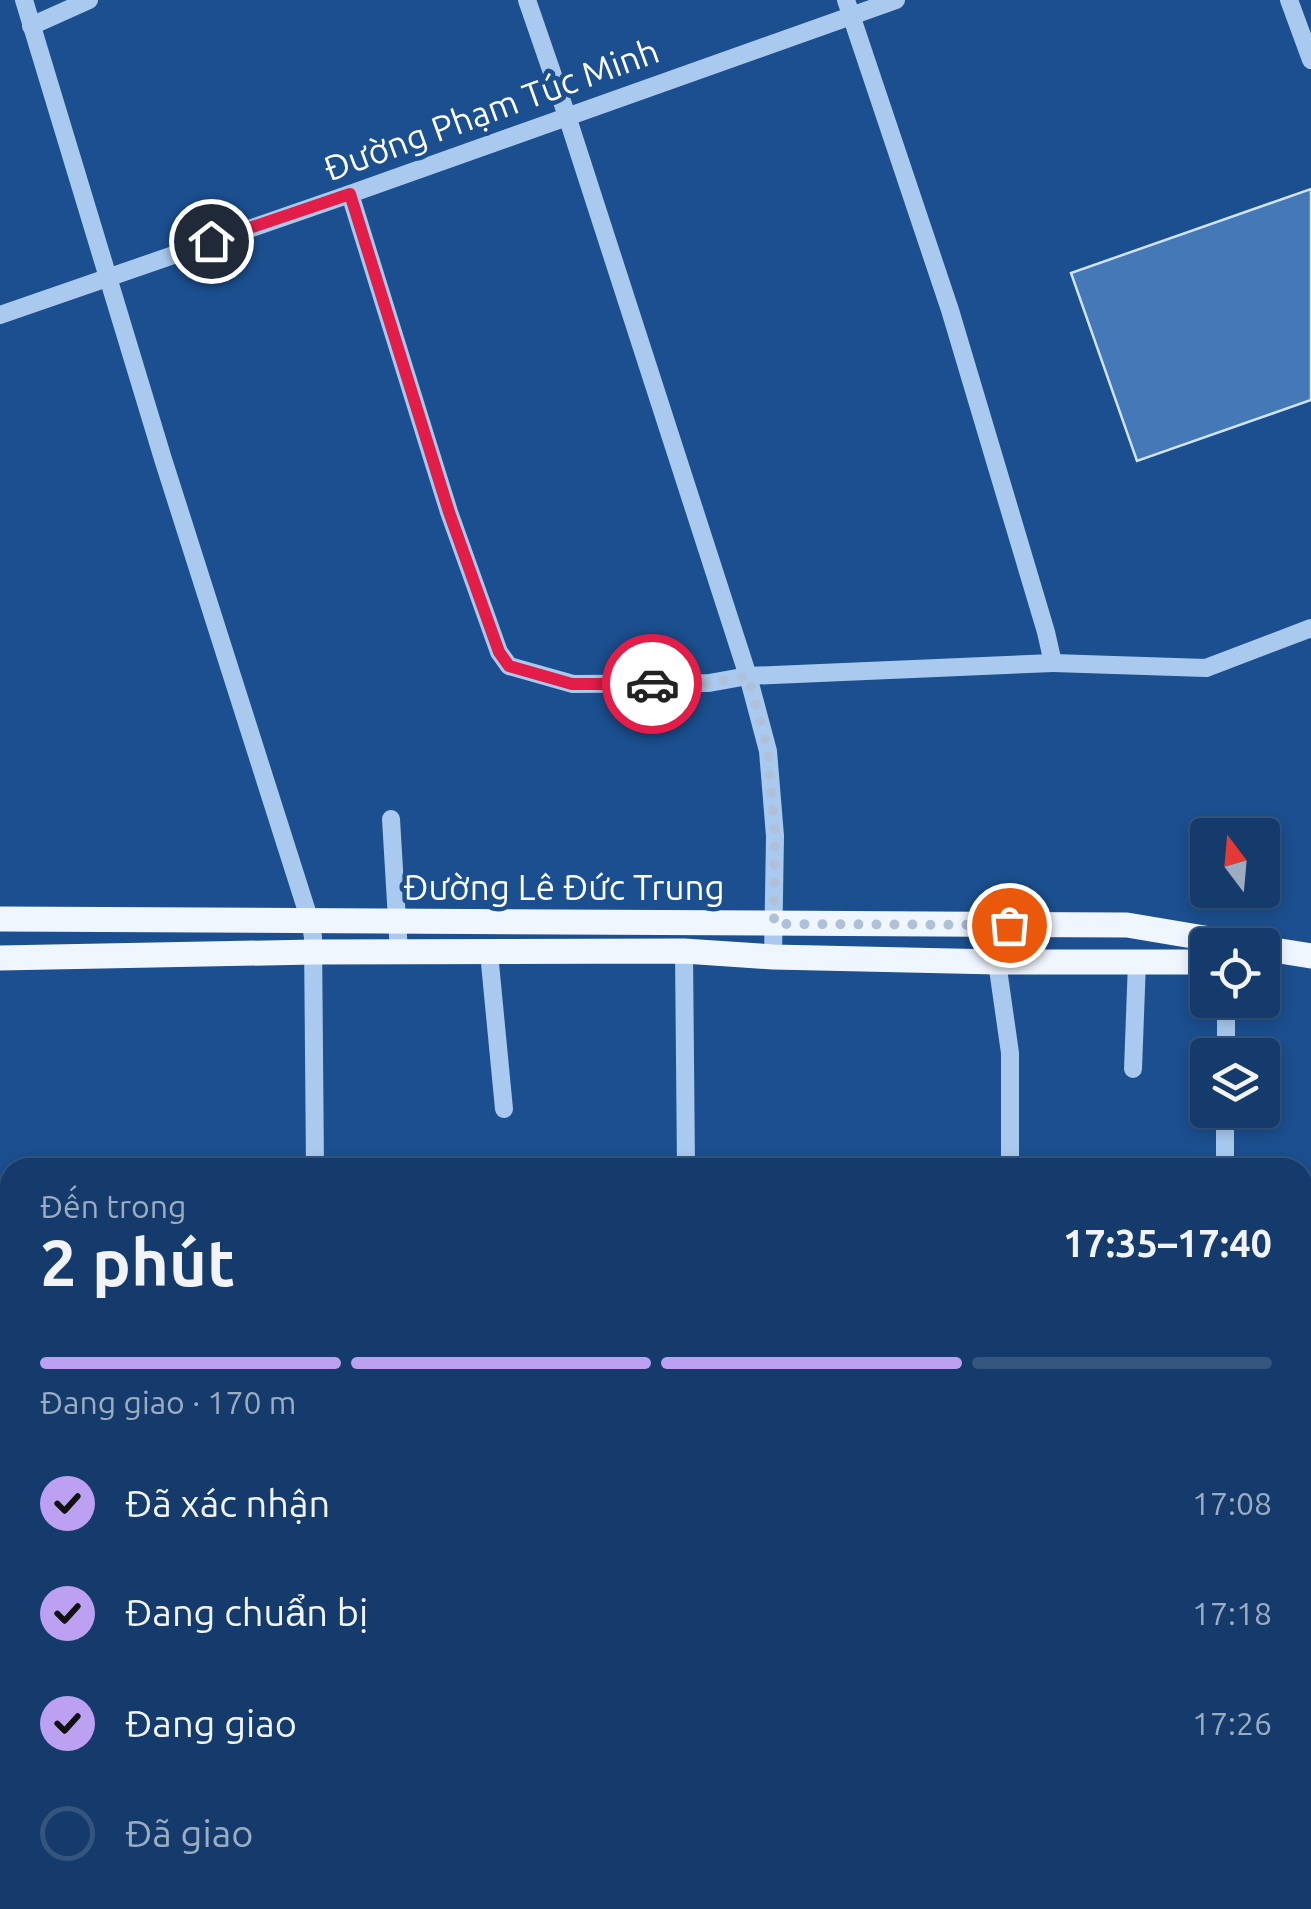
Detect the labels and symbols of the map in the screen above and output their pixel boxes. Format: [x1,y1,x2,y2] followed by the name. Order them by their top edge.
[318,30,664,188] street label: Đường Phạm Túc Minh
[169,199,254,284] pin
[602,634,702,734] courier
[1190,818,1280,908] north arrow
[403,867,725,907] street label: Đường Lê Đức Trung
[967,883,1052,968] pin

